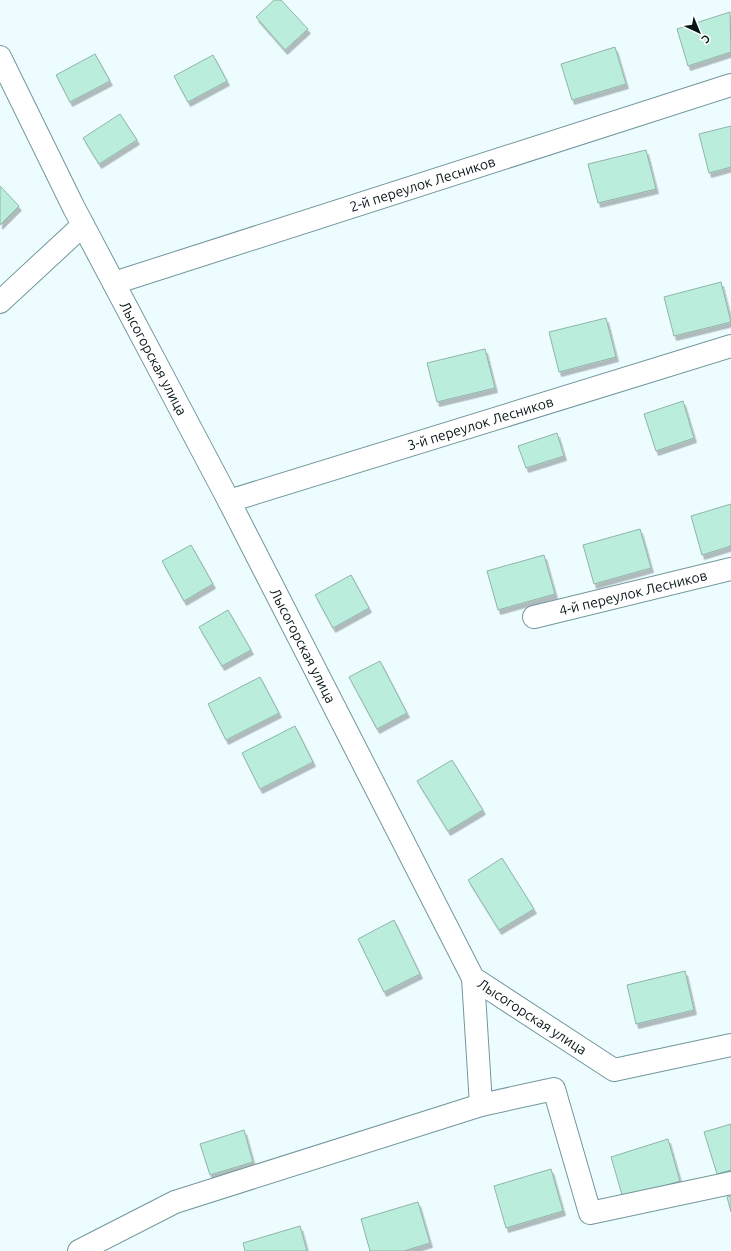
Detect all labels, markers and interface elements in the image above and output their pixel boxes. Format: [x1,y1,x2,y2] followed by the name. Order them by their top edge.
[679,12,719,52] north arrow
[699,32,713,46] text: С
[348,153,497,215] street label: 2-й переулок Лесников
[117,298,190,418] street label: Лысогорская улица
[405,393,555,453] street label: 3-й переулок Лесников
[557,567,709,619] street label: 4-й переулок Лесников
[267,585,339,706] street label: Лысогорская улица
[475,975,590,1058] street label: Лысогорская улица

